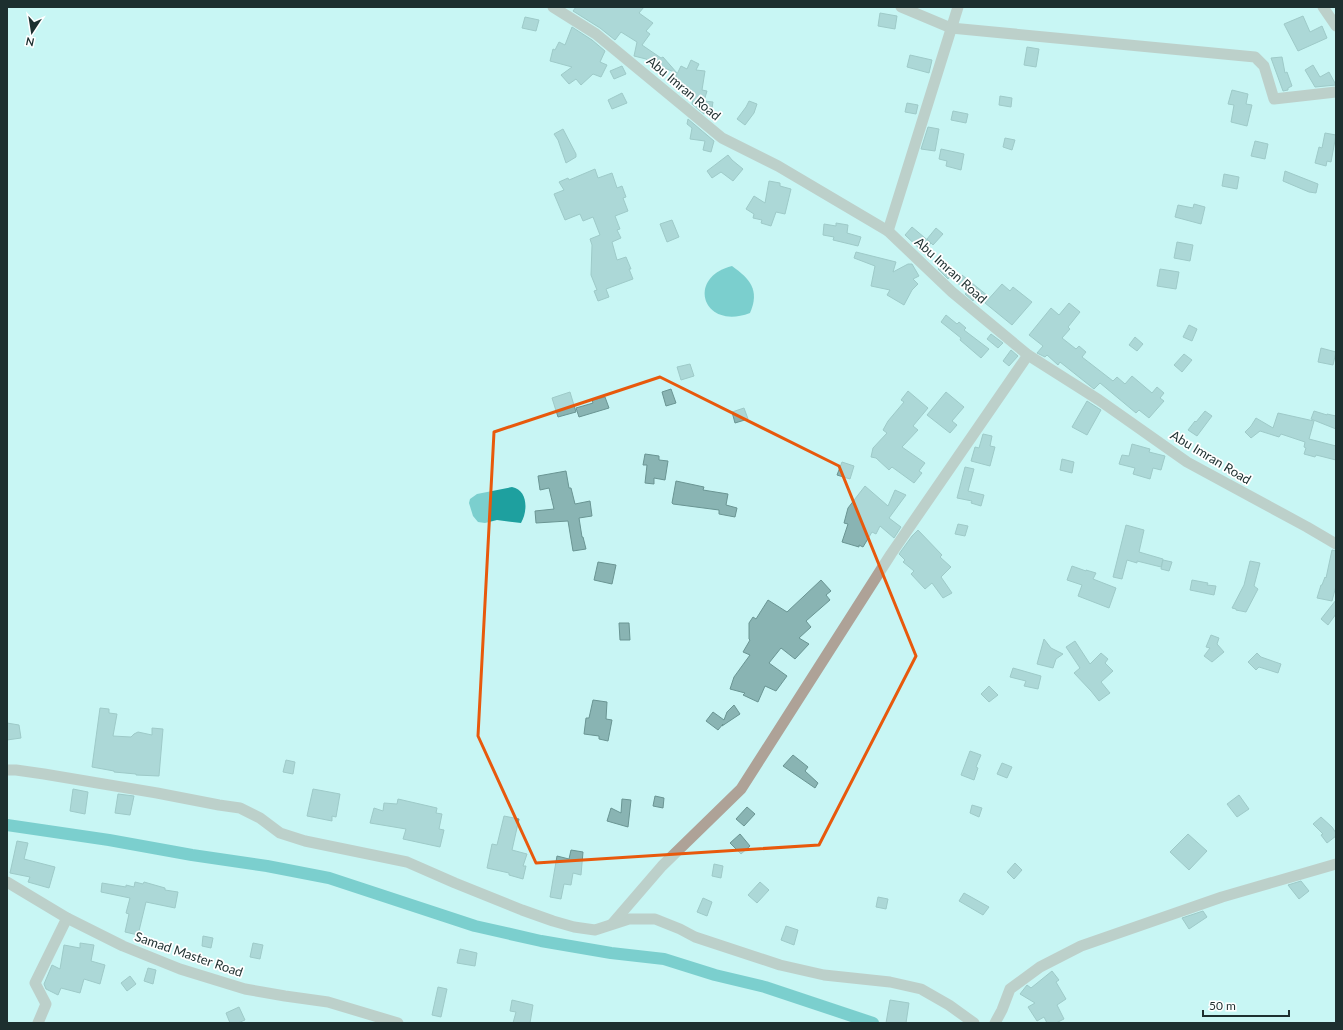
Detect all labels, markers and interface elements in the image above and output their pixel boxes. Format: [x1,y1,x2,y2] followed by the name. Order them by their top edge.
[12,12,52,52] north arrow
[24,35,35,50] text: N
[644,53,724,123] street label: Abu Imran Road
[912,233,990,307] street label: Abu Imran Road
[1168,427,1254,487] street label: Abu Imran Road
[133,928,245,980] street label: Samad Master Road
[1203,992,1289,1018] scale bar
[1209,998,1236,1013] text: 50 m

